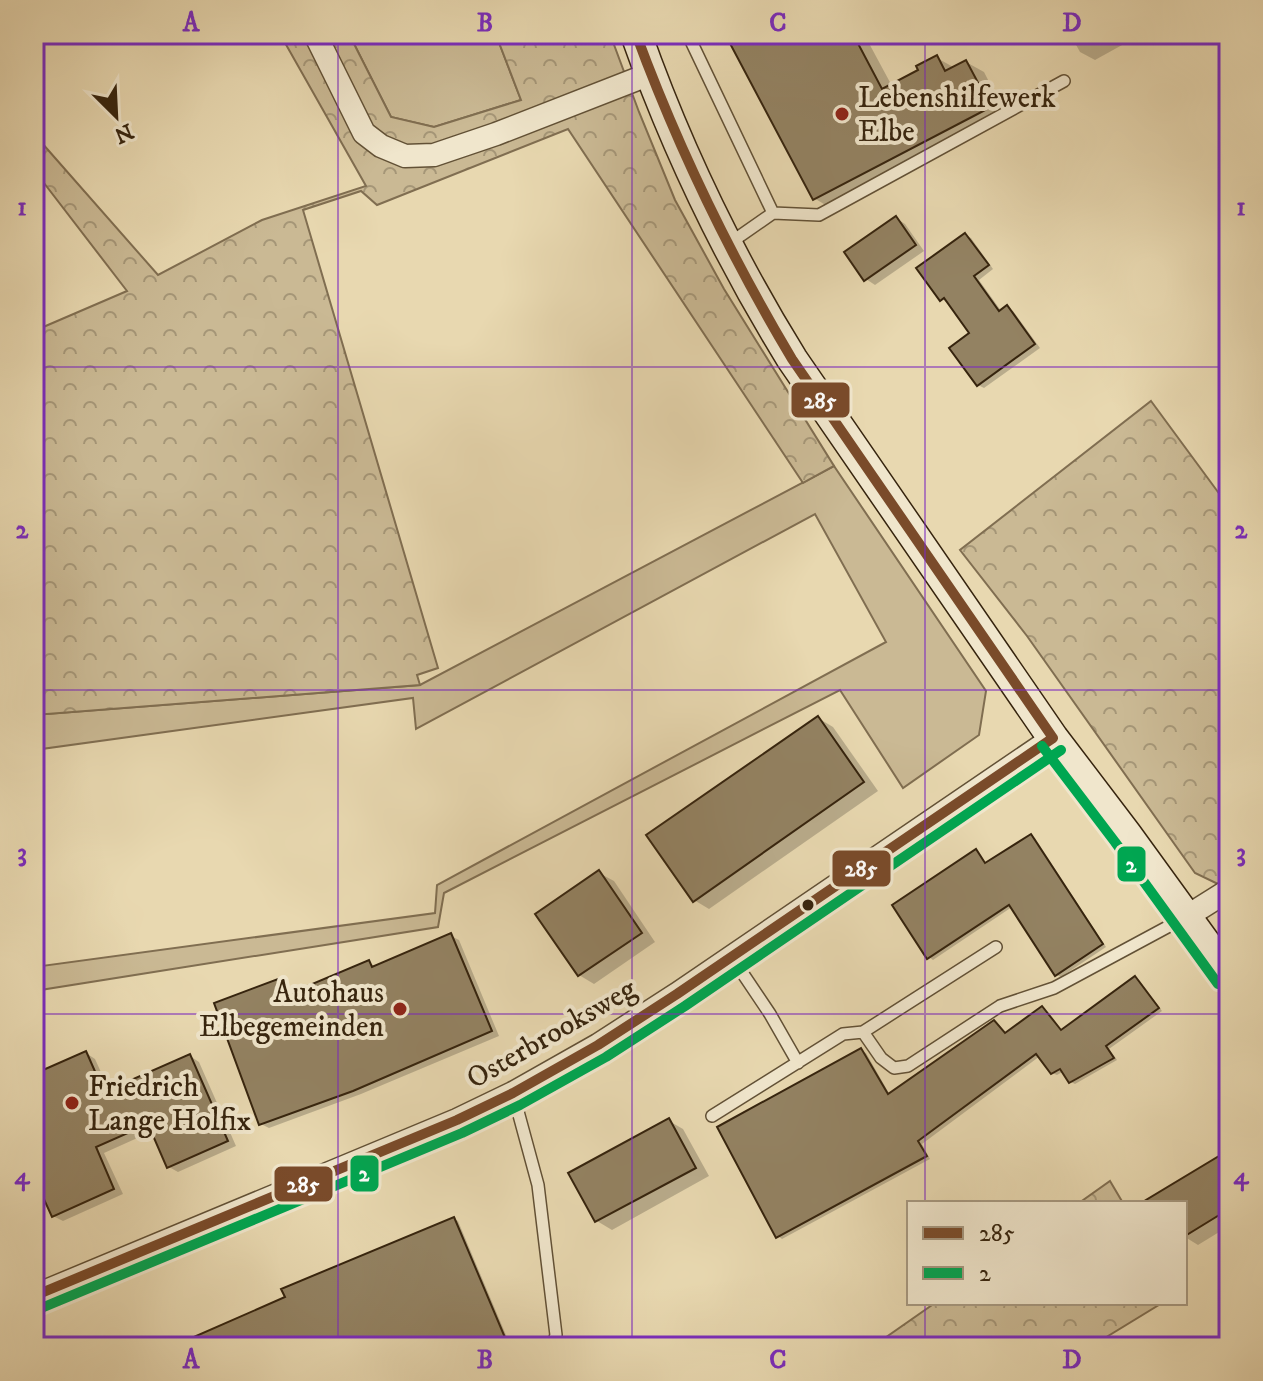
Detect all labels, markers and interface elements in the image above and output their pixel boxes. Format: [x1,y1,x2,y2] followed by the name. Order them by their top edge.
[182,7,201,40] text: A
[477,7,493,40] text: B
[769,7,787,40] text: C
[1062,7,1082,40] text: D
[76,76,156,156] north arrow
[858,80,1056,151] place label: Lebenshilfewerk Elbe
[833,105,851,123] marker: Lebenshilfewerk Elbe
[110,117,137,149] text: N
[17,191,27,224] text: 1
[1236,191,1246,224] text: 1
[790,381,851,419] line badge: 285
[804,388,836,415] text: 285
[16,514,30,547] text: 2
[1235,514,1249,547] text: 2
[17,837,27,870] text: 3
[1236,837,1246,870] text: 3
[1116,845,1147,883] line badge: 2
[831,849,892,888] line badge: 285
[1126,852,1138,879] text: 2
[845,856,877,883] text: 285
[800,897,816,913] unlabelled marker
[460,971,643,1098] street label: Osterbrooksweg
[199,975,384,1046] place label: Autohaus Elbegemeinden
[391,1000,409,1018] marker: Autohaus Elbegemeinden
[88,1069,252,1140] place label: Friedrich Lange Holfix
[63,1094,81,1112] marker: Friedrich Lange Holfix
[349,1154,380,1193] line badge: 2
[15,1160,31,1193] text: 4
[1234,1160,1250,1193] text: 4
[359,1161,371,1188] text: 2
[273,1165,334,1203] line badge: 285
[287,1172,319,1199] text: 285
[907,1201,1187,1305] legend
[979,1219,1015,1249] text: 285
[979,1259,991,1289] text: 2
[182,1344,201,1377] text: A
[477,1344,493,1377] text: B
[769,1344,787,1377] text: C
[1062,1344,1082,1377] text: D

